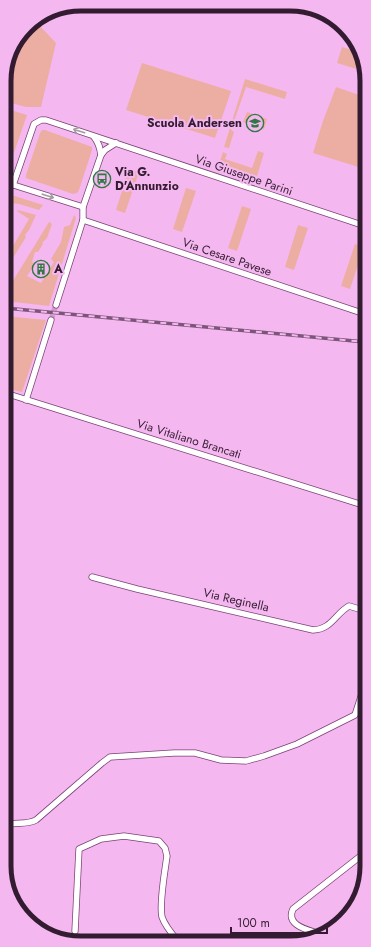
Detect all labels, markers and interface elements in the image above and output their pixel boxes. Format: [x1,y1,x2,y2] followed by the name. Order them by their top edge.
[245,113,265,133] school or university icon: Scuola Andersen
[147,114,242,132] place label: Scuola Andersen
[72,127,85,134] one-way arrow
[193,150,295,200] street label: Via Giuseppe Parini
[114,163,179,195] place label: Via G. D'Annunzio
[92,169,112,189] bus stop icon: Via G. D'Annunzio
[42,193,55,200] one-way arrow
[180,233,274,281] street label: Via Cesare Pavese
[31,259,51,279] building icon: A
[53,260,63,278] place label: A
[134,415,244,463] street label: Via Vitaliano Brancati
[201,584,271,616] street label: Via Reginella
[231,909,327,935] scale bar
[237,914,270,932] text: 100 m

